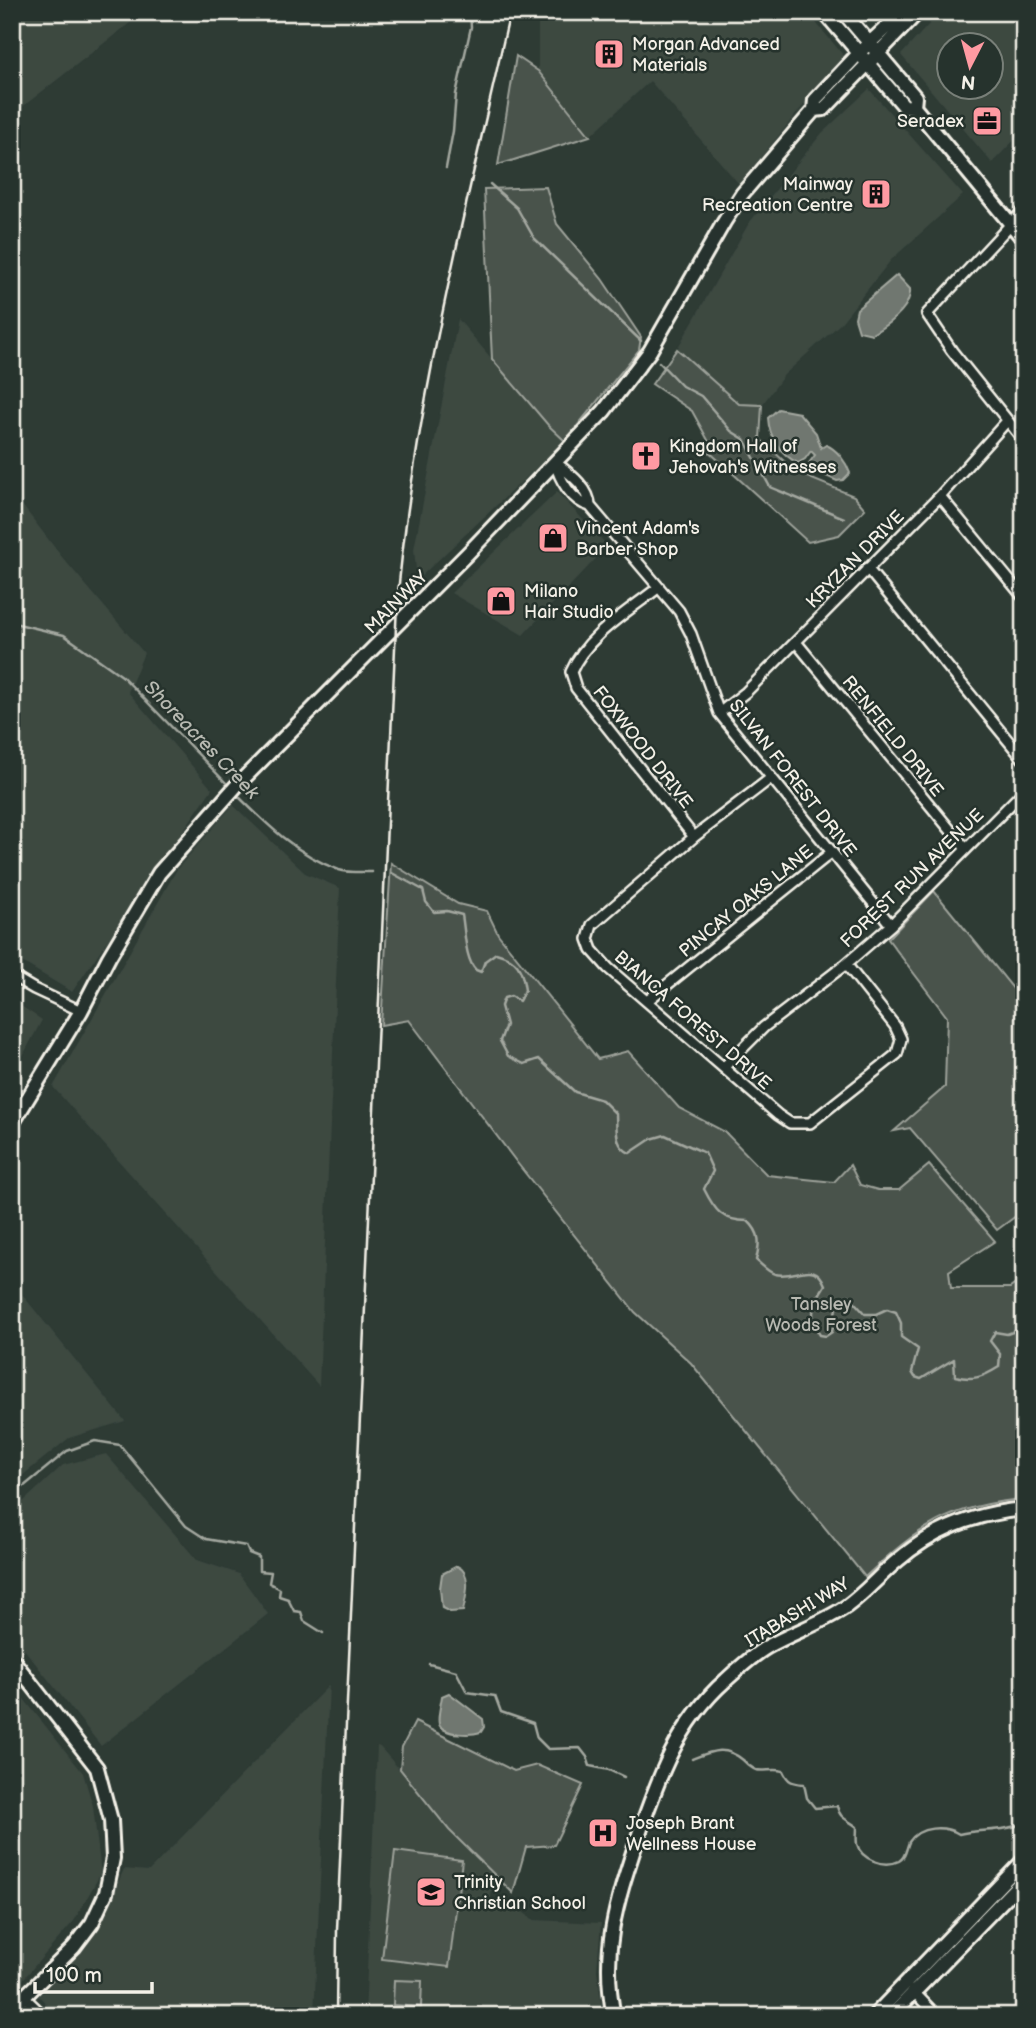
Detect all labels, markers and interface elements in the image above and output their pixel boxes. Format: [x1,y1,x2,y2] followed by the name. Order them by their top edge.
[934,32,1004,102] north arrow
[632,34,780,76] place label: Morgan Advanced Materials
[592,37,626,71] building icon: Morgan Advanced Materials
[960,69,977,94] text: N
[970,104,1004,138] office icon: Seradex
[897,111,965,132] place label: Seradex
[702,174,854,216] place label: Mainway Recreation Centre
[859,177,893,211] building icon: Mainway Recreation Centre
[669,436,836,478] place label: Kingdom Hall of Jehovah's Witnesses
[629,439,663,473] church icon: Kingdom Hall of Jehovah's Witnesses
[802,506,909,613] street label: KRYZAN DRIVE
[576,518,700,560] place label: Vincent Adam's Barber Shop
[536,521,570,555] shop icon: Vincent Adam's Barber Shop
[360,566,433,638] street label: MAINWAY
[524,581,614,623] place label: Milano Hair Studio
[484,584,518,618] shop icon: Milano Hair Studio
[838,672,948,801] street label: RENFIELD DRIVE
[138,676,264,805] water label: Shoreacres Creek
[588,682,697,813] street label: FOXWOOD DRIVE
[725,695,861,861] street label: SILVAN FOREST DRIVE
[836,804,988,952] street label: FOREST RUN AVENUE
[675,841,818,962] street label: PINCAY OAKS LANE
[610,947,775,1094] street label: BIANCA FOREST DRIVE
[765,1294,877,1336] park label: Tansley Woods Forest
[742,1573,853,1652] street label: ITABASHI WAY
[626,1813,757,1855] place label: Joseph Brant Wellness House
[586,1816,620,1850] hospital icon: Joseph Brant Wellness House
[454,1872,586,1914] place label: Trinity Christian School
[414,1875,448,1909] school or university icon: Trinity Christian School
[35,1951,152,1995] scale bar
[46,1963,102,1988] text: 100 m

